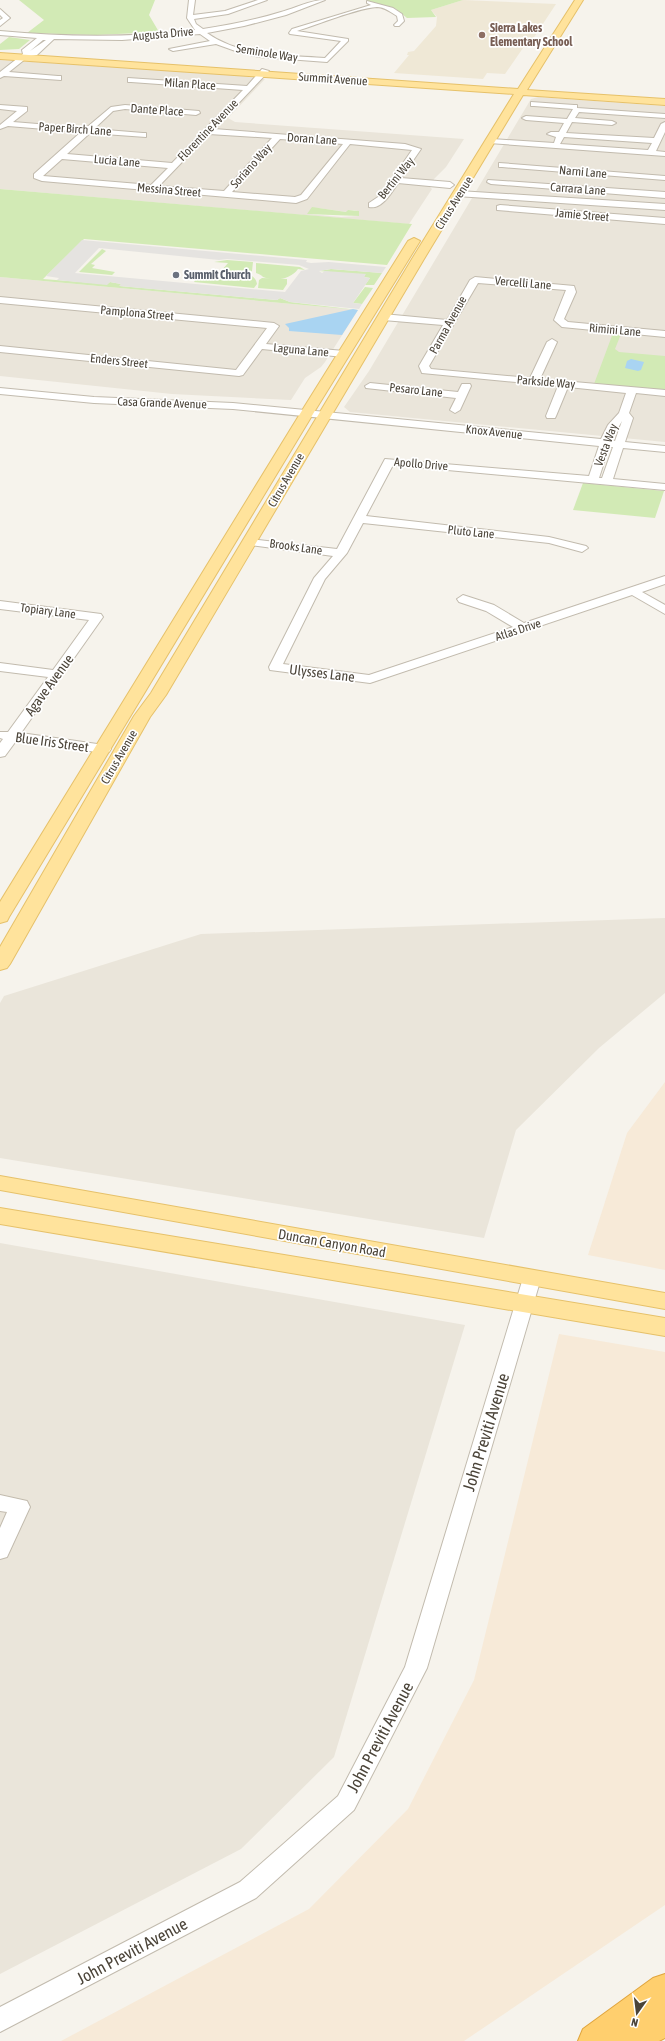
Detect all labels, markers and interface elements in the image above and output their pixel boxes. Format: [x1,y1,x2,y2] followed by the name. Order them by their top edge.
[490,21,573,49] place label: Sierra Lakes Elementary School
[132,24,194,44] street label: Augusta Drive
[477,30,487,40] marker: Sierra Lakes Elementary School
[235,41,299,65] street label: Seminole Way
[298,70,368,88] street label: Summit Avenue
[164,75,216,93] street label: Milan Place
[175,96,241,164] street label: Florentine Avenue
[130,101,184,119] street label: Dante Place
[38,119,112,139] street label: Paper Birch Lane
[286,130,338,148] street label: Doran Lane
[228,141,274,191] street label: Soriano Way
[93,152,141,170] street label: Lucia Lane
[375,154,417,202] street label: Bertini Way
[559,163,607,181] street label: Narni Lane
[432,174,476,232] street label: Citrus Avenue
[136,180,202,200] street label: Messina Street
[550,180,606,198] street label: Carrara Lane
[554,206,610,224] street label: Jamie Street
[184,268,251,282] place label: Summit Church
[171,270,181,280] marker: Summit Church
[494,274,552,292] street label: Vercelli Lane
[426,294,470,356] street label: Parma Avenue
[100,303,175,323] street label: Pamplona Street
[589,321,641,339] street label: Rimini Lane
[273,341,329,359] street label: Laguna Lane
[90,351,149,371] street label: Enders Street
[516,372,576,392] street label: Parkside Way
[389,380,443,400] street label: Pesaro Lane
[117,394,207,412] street label: Casa Grande Avenue
[465,422,523,442] street label: Knox Avenue
[591,422,621,468] street label: Vesta Way
[265,450,307,510] street label: Citrus Avenue
[393,455,449,473] street label: Apollo Drive
[447,523,495,541] street label: Pluto Lane
[269,536,323,558] street label: Brooks Lane
[19,601,77,621] street label: Topiary Lane
[493,616,543,644] street label: Atlas Drive
[21,651,77,719] street label: Agave Avenue
[288,661,356,685] street label: Ulysses Lane
[98,727,140,787] street label: Citrus Avenue
[14,729,90,755] street label: Blue Iris Street
[277,1226,387,1260] street label: Duncan Canyon Road
[459,1370,514,1493] street label: John Previti Avenue
[342,1678,418,1796] street label: John Previti Avenue
[73,1913,191,1989] street label: John Previti Avenue
[617,1993,657,2033] north arrow
[630,2016,639,2029] text: N

